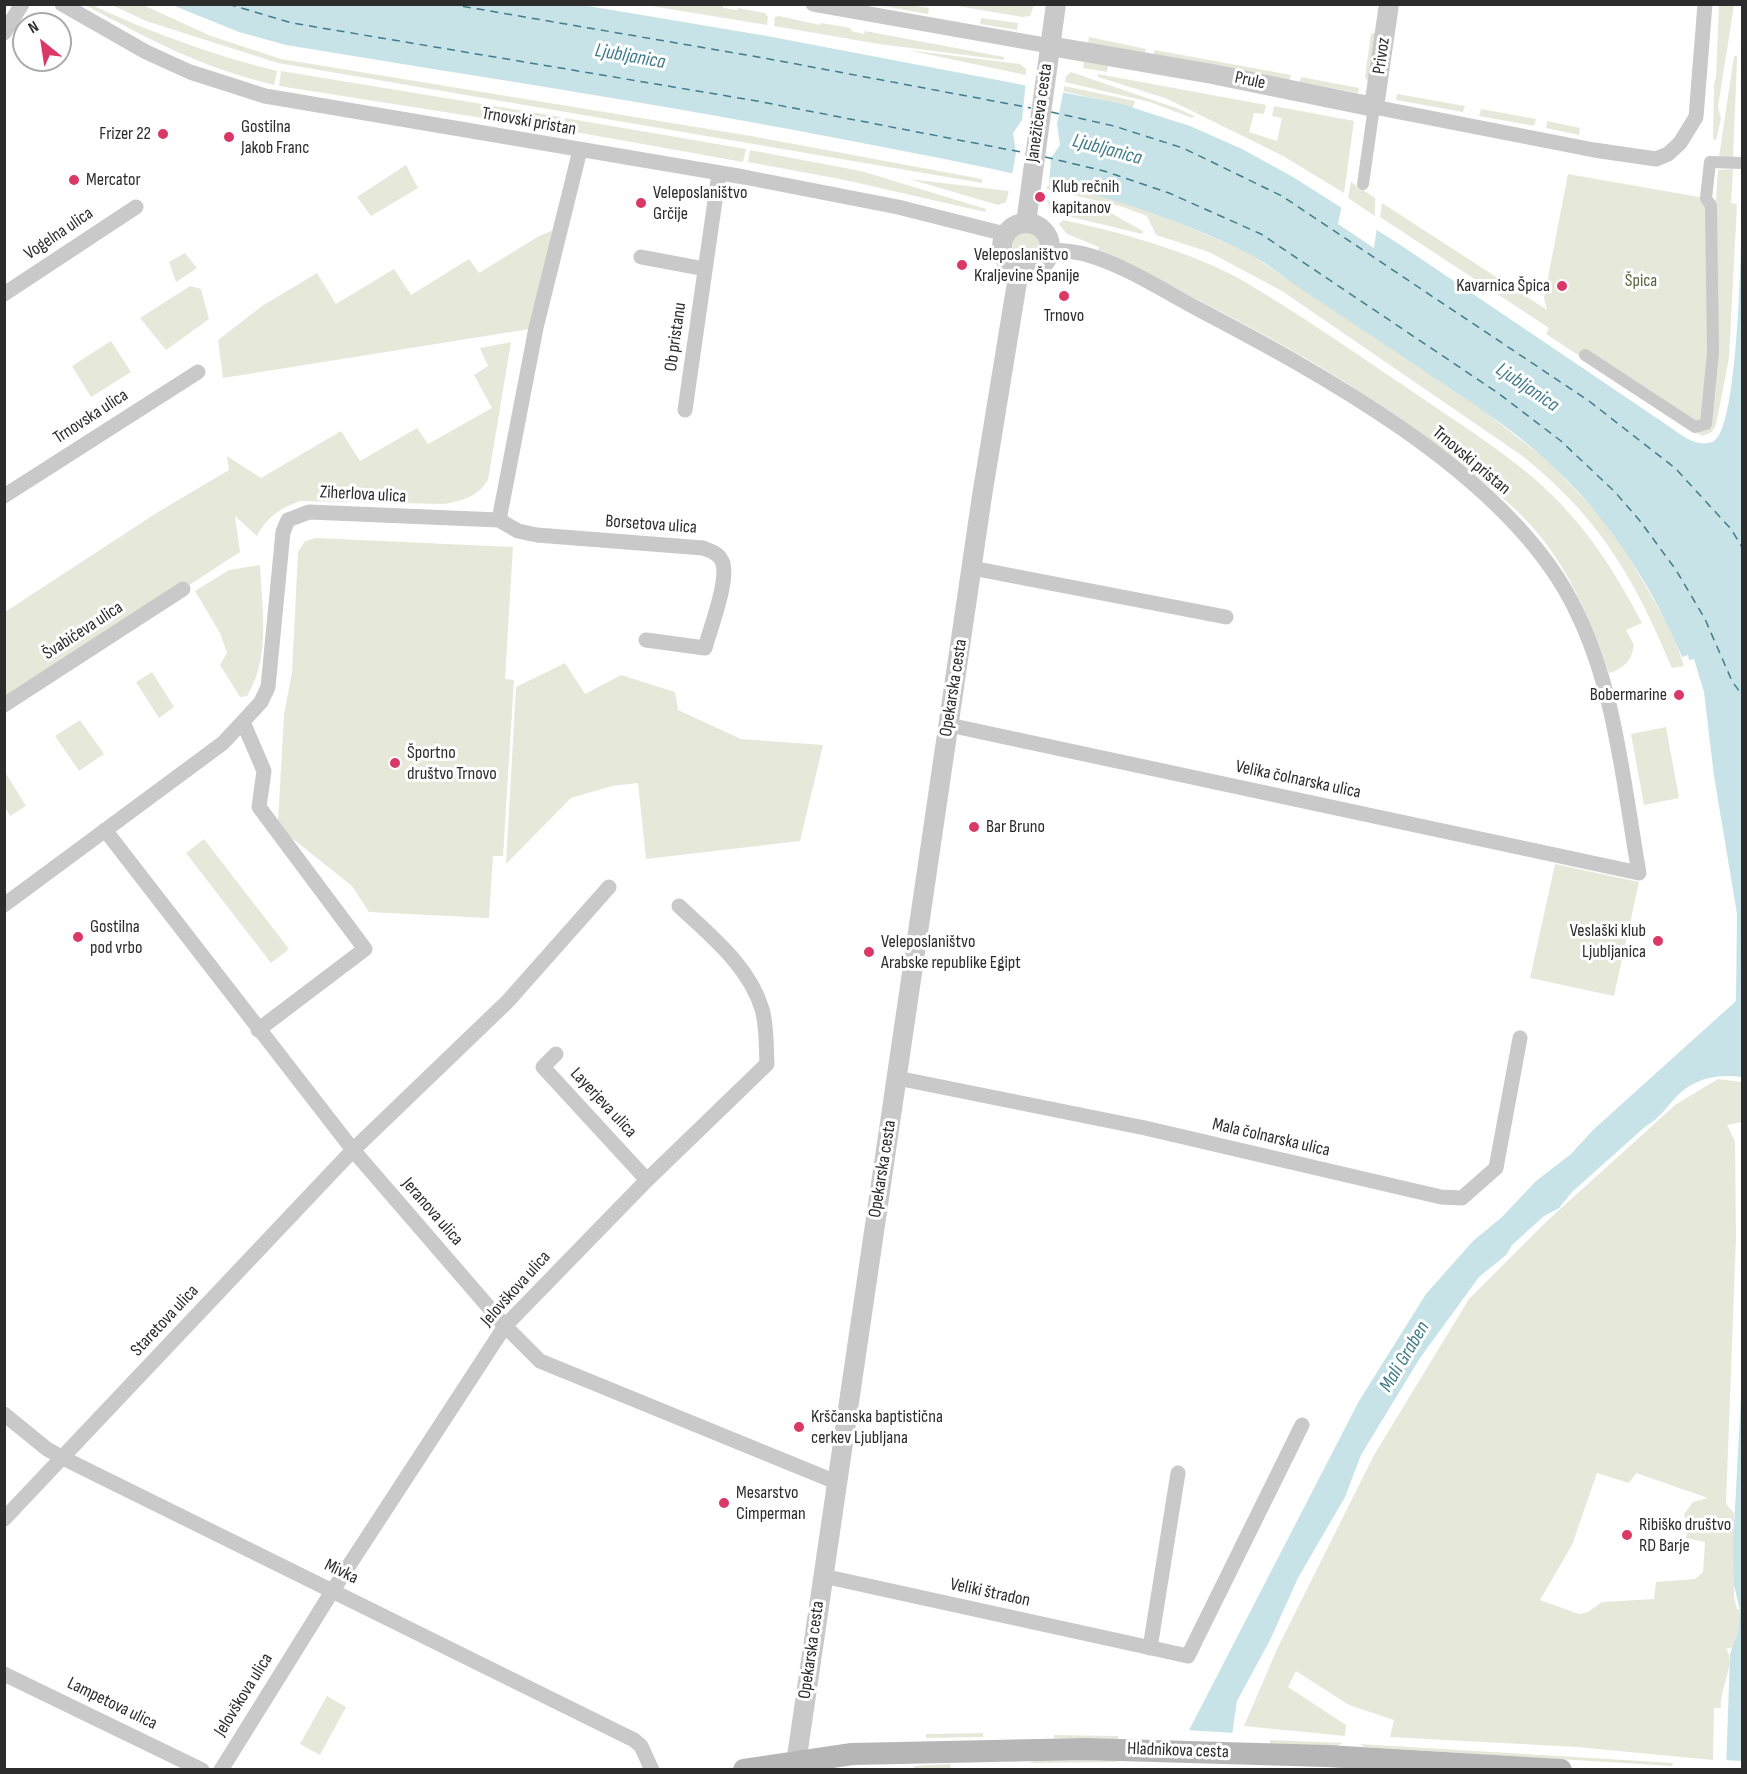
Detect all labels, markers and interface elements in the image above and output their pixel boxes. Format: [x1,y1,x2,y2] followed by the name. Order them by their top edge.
[12,12,72,72] north arrow
[25,17,42,38] text: N
[1369,36,1395,76] street label: Privoz
[593,39,667,75] water label: Ljubljanica
[1022,62,1058,164] street label: Janežičeva cesta
[1233,67,1267,95] street label: Prule
[480,103,578,141] street label: Trnovski pristan
[241,116,310,158] place label: Gostilna Jakob Franc
[99,123,151,145] place label: Frizer 22
[156,127,170,141] marker: Frizer 22
[1070,129,1144,171] water label: Ljubljanica
[222,130,236,144] marker: Gostilna Jakob Franc
[86,169,141,191] place label: Mercator
[67,173,81,187] marker: Mercator
[1052,176,1119,219] place label: Klub rečnih kapitanov
[653,182,747,224] place label: Veleposlaništvo Grčije
[1033,190,1047,204] marker: Klub rečnih kapitanov
[634,196,648,210] marker: Veleposlaništvo Grčije
[20,203,98,265] street label: Vogelna ulica
[974,244,1080,286] place label: Veleposlaništvo Kraljevine Španije
[955,258,969,272] marker: Veleposlaništvo Kraljevine Španije
[1625,270,1657,292] park label: Špica
[1456,275,1550,297] place label: Kavarnica Špica
[1555,279,1569,293] marker: Kavarnica Špica
[1057,289,1071,303] marker: Trnovo
[660,301,692,373] street label: Ob pristanu
[1044,305,1084,327] place label: Trnovo
[1491,358,1563,418] water label: Ljubljanica
[50,385,132,449] street label: Trnovska ulica
[1428,422,1514,500] street label: Trnovski pristan
[319,482,407,508] street label: Ziherlova ulica
[605,511,697,539] street label: Borsetova ulica
[39,597,127,665] street label: Švabićeva ulica
[936,638,972,738] street label: Opekarska cesta
[1590,684,1667,706] place label: Bobermarine
[1672,688,1686,702] marker: Bobermarine
[407,742,497,784] place label: Športno društvo Trnovo
[388,756,402,770] marker: Športno društvo Trnovo
[1233,756,1363,804] street label: Velika čolnarska ulica
[986,816,1045,838] place label: Bar Bruno
[967,820,981,834] marker: Bar Bruno
[90,916,142,958] place label: Gostilna pod vrbo
[1570,920,1646,962] place label: Veslaški klub Ljubljanica
[71,930,85,944] marker: Gostilna pod vrbo
[881,931,1021,974] place label: Veleposlaništvo Arabske republike Egipt
[1651,934,1665,948] marker: Veslaški klub Ljubljanica
[862,945,876,959] marker: Veleposlaništvo Arabske republike Egipt
[565,1063,641,1143] street label: Layerjeva ulica
[1210,1114,1332,1162] street label: Mala čolnarska ulica
[865,1119,901,1219] street label: Opekarska cesta
[397,1174,467,1250] street label: Jeranova ulica
[477,1247,555,1331] street label: Jelovškova ulica
[126,1281,204,1361] street label: Staretova ulica
[1375,1317,1435,1397] water label: Mali Graben
[811,1406,943,1448] place label: Krščanska baptistična cerkev Ljubljana
[792,1420,806,1434] marker: Krščanska baptistična cerkev Ljubljana
[736,1482,806,1524] place label: Mesarstvo Cimperman
[717,1496,731,1510] marker: Mesarstvo Cimperman
[1639,1514,1731,1556] place label: Ribiško društvo RD Barje
[1620,1528,1634,1542] marker: Ribiško društvo RD Barje
[321,1555,361,1589] street label: Mivka
[948,1574,1032,1612] street label: Veliki štradon
[794,1600,830,1700] street label: Opekarska cesta
[210,1649,278,1741] street label: Jelovškova ulica
[63,1673,161,1735] street label: Lampetova ulica
[1127,1738,1229,1764] street label: Hladnikova cesta

